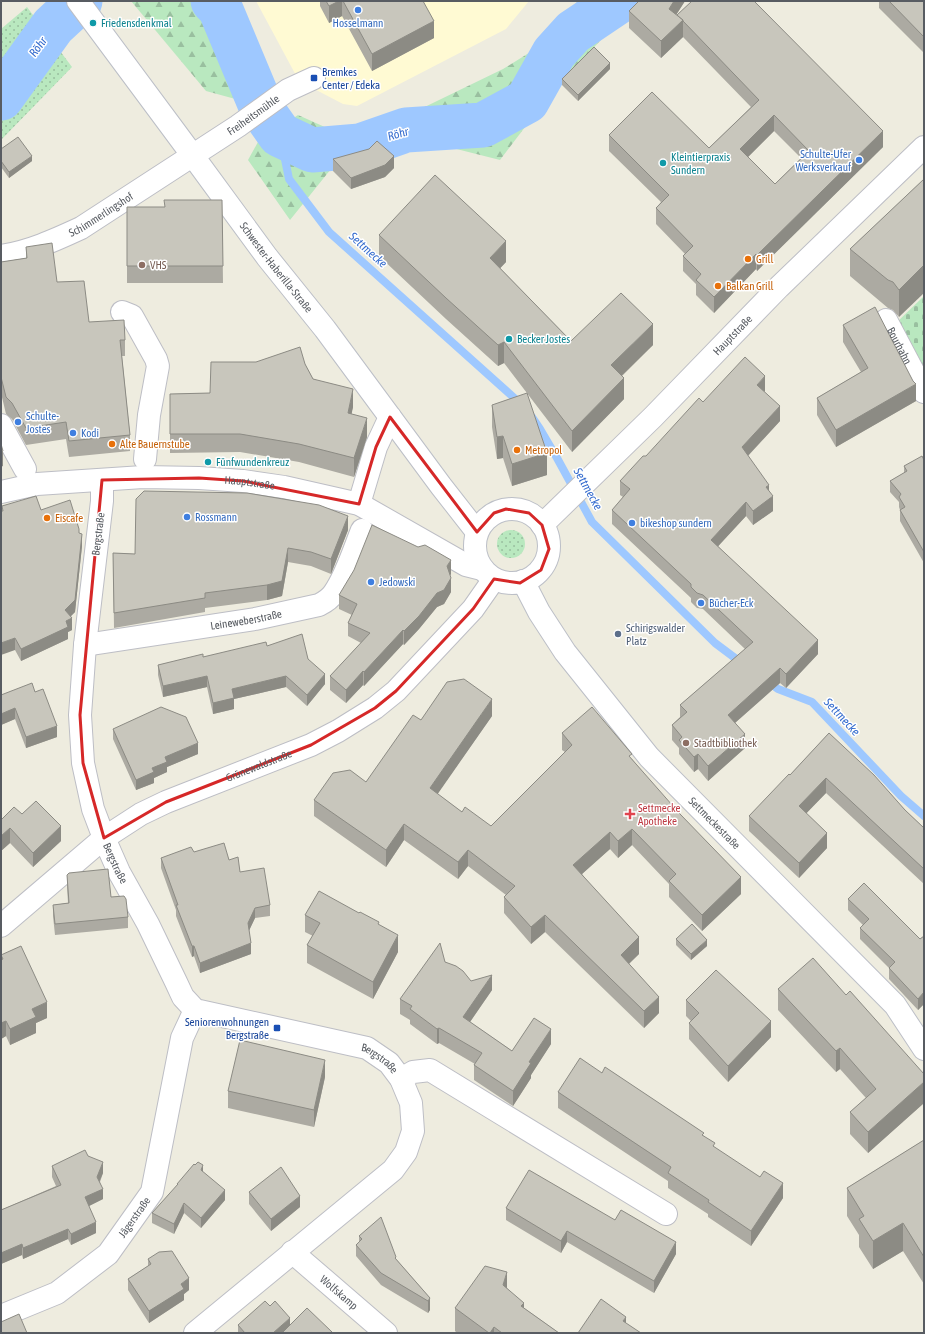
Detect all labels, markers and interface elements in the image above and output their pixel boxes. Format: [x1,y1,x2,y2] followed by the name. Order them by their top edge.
[353,5,363,15] marker: Hosselmann
[101,17,172,29] place label: Friedensdenkmal
[333,17,383,29] place label: Hosselmann
[88,18,98,28] marker: Friedensdenkmal
[26,34,50,60] water label: Röhr
[322,66,380,91] place label: Bremkes Center / Edeka
[309,73,319,83] marker: Bremkes Center / Edeka
[225,92,282,138] street label: Freiheitsmühle
[386,124,410,144] water label: Röhr
[795,148,852,173] place label: Schulte-Ufer Werksverkauf
[671,151,730,176] place label: Kleintierpraxis Sundern
[854,155,864,165] marker: Schulte-Ufer Werksverkauf
[658,158,668,168] marker: Kleintierpraxis Sundern
[67,190,135,239] street label: Schimmerlingshof
[238,220,315,315] street label: Schwester-Haberilla-Straße
[345,229,390,271] water label: Settmecke
[756,253,774,265] place label: Grill
[743,254,753,264] marker: Grill
[150,259,167,271] place label: VHS
[137,260,147,270] marker: VHS
[726,280,774,292] place label: Balkan Grill
[713,281,723,291] marker: Balkan Grill
[711,313,754,357] street label: Hauptstraße
[885,325,914,366] street label: Bourhahn
[517,333,570,345] place label: Becker Jostes
[504,334,514,344] marker: Becker Jostes
[26,410,59,435] place label: Schulte- Jostes
[13,417,23,427] marker: Schulte- Jostes
[81,427,99,439] place label: Kodi
[68,428,78,438] marker: Kodi
[120,438,190,450] place label: Alte Bauernstube
[107,439,117,449] marker: Alte Bauernstube
[525,444,562,456] place label: Metropol
[512,445,522,455] marker: Metropol
[216,456,289,468] place label: Fünfwundenkreuz
[203,457,213,467] marker: Fünfwundenkreuz
[570,465,606,513] water label: Settmecke
[224,474,276,492] street label: Hauptstraße
[195,511,237,523] place label: Rossmann
[55,512,83,524] place label: Eiscafe
[89,512,107,556] street label: Bergstraße
[182,512,192,522] marker: Rossmann
[42,513,52,523] marker: Eiscafe
[640,517,712,529] place label: bikeshop sundern
[627,518,637,528] marker: bikeshop sundern
[379,576,415,588] place label: Jedowski
[366,577,376,587] marker: Jedowski
[709,597,754,609] place label: Bücher-Eck
[696,598,706,608] marker: Bücher-Eck
[209,607,283,632] street label: Leineweberstraße
[626,622,686,647] place label: Schirigswalder Platz
[613,629,623,639] marker: Schirigswalder Platz
[820,695,863,739] water label: Settmecke
[694,737,757,749] place label: Stadtbibliothek
[681,738,691,748] marker: Stadtbibliothek
[224,747,293,784] street label: Grünewaldstraße
[686,795,743,851] street label: Settmeckestraße
[638,802,681,827] place label: Settmecke Apotheke
[625,809,635,819] marker: Settmecke Apotheke
[101,841,130,885] street label: Bergstraße
[185,1016,269,1041] place label: Seniorenwohnungen Bergstraße
[272,1023,282,1033] marker: Seniorenwohnungen Bergstraße
[360,1041,400,1076] street label: Bergstraße
[116,1195,153,1240] street label: Jägerstraße
[318,1273,360,1312] street label: Wolfskamp

